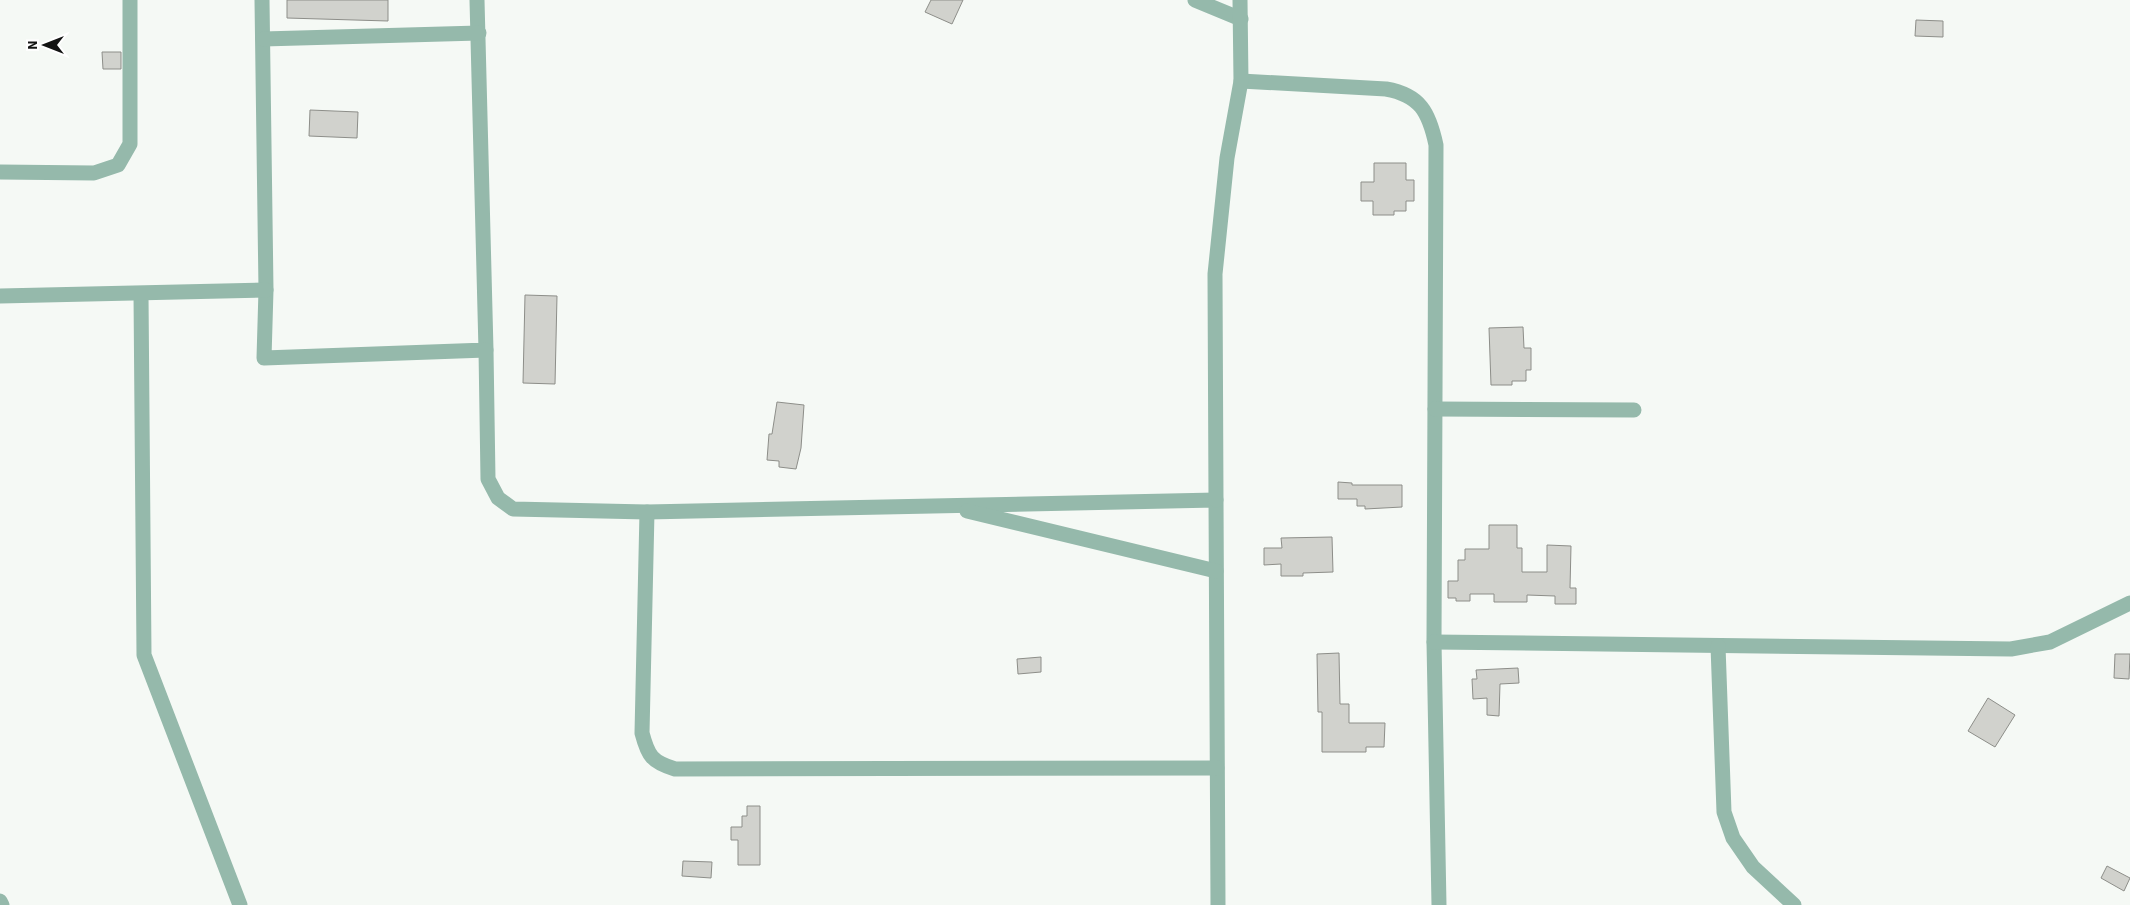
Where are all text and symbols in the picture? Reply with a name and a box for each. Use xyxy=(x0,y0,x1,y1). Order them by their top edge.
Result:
north arrow xyxy=(20,20,70,70)
text: N xyxy=(23,40,43,50)

